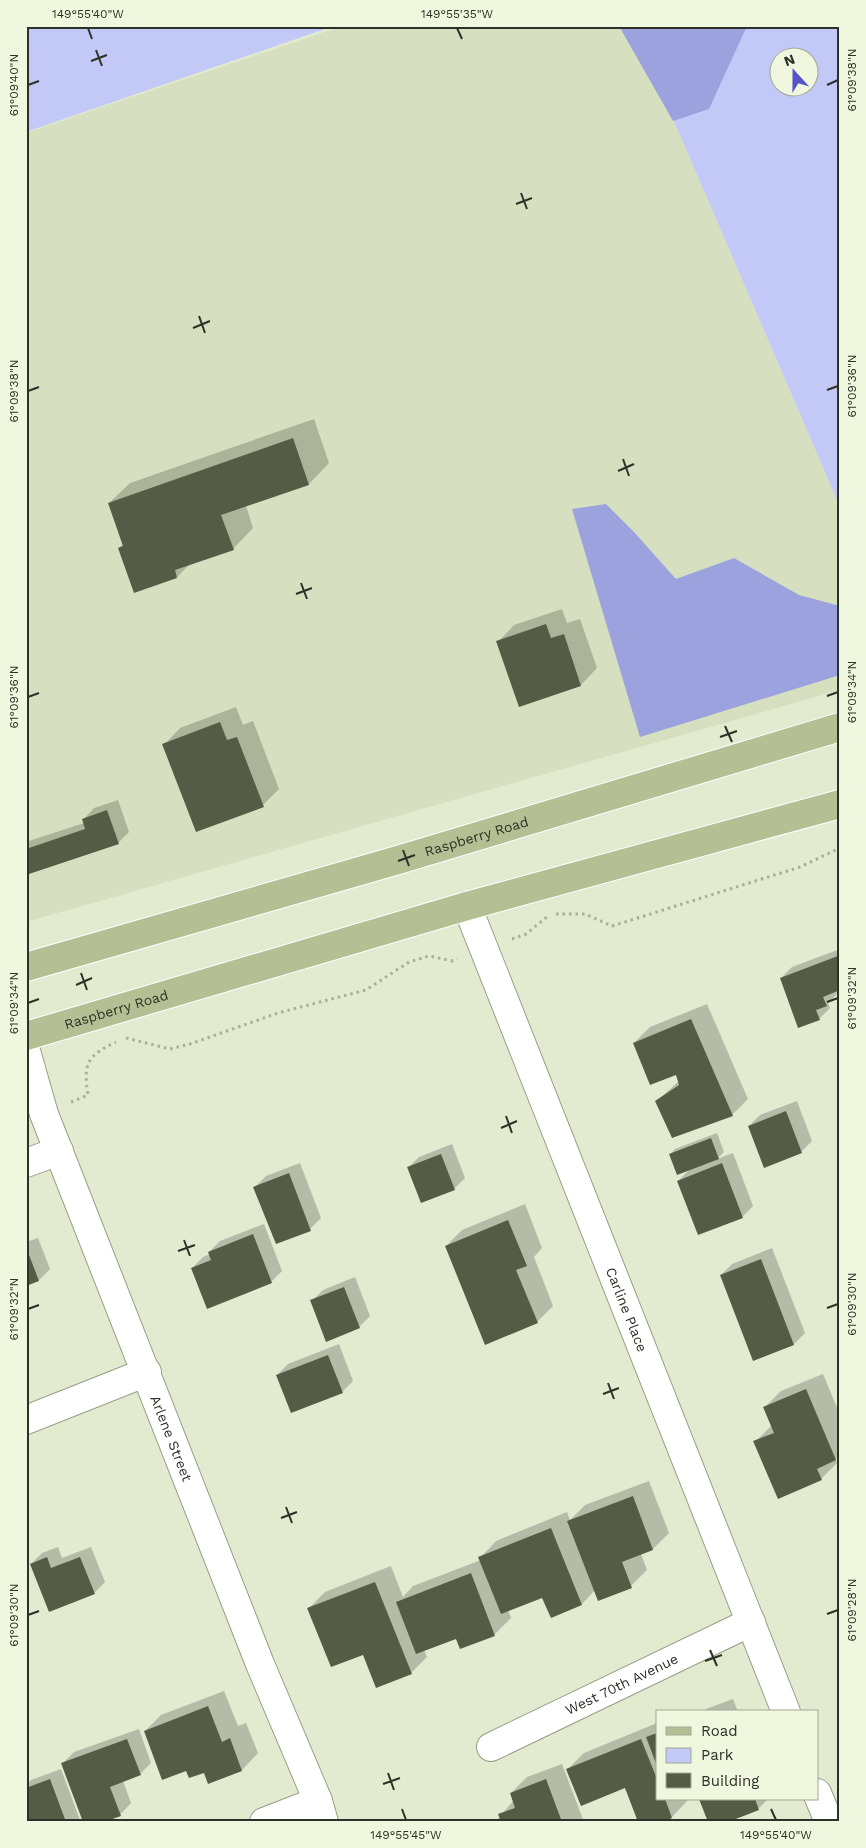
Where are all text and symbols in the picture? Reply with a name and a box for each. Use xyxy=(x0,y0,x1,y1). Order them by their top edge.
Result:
text: 149°55'40"W xyxy=(52,7,124,21)
text: 149°55'35"W xyxy=(421,7,493,21)
north arrow xyxy=(768,48,818,98)
text: 61°09'38"N xyxy=(845,48,859,112)
text: N xyxy=(782,51,797,69)
text: 61°09'40"N xyxy=(7,54,21,116)
text: 61°09'36"N xyxy=(845,354,859,418)
text: 61°09'38"N xyxy=(7,359,21,423)
text: 61°09'34"N xyxy=(845,661,859,723)
text: 61°09'36"N xyxy=(7,665,21,729)
street label: Raspberry Road xyxy=(423,813,530,860)
text: 61°09'32"N xyxy=(845,967,859,1029)
text: 61°09'34"N xyxy=(7,972,21,1034)
street label: Raspberry Road xyxy=(62,987,170,1032)
street label: Carline Place xyxy=(603,1265,651,1354)
text: 61°09'30"N xyxy=(845,1272,859,1336)
text: 61°09'32"N xyxy=(7,1278,21,1340)
street label: Arlene Street xyxy=(147,1393,196,1484)
text: 61°09'28"N xyxy=(845,1578,859,1642)
text: 61°09'30"N xyxy=(7,1583,21,1647)
street label: West 70th Avenue xyxy=(563,1650,681,1718)
legend xyxy=(656,1710,818,1800)
text: Road xyxy=(701,1722,738,1740)
text: Park xyxy=(701,1746,734,1764)
text: Building xyxy=(701,1772,759,1790)
text: 149°55'45"W xyxy=(370,1828,442,1842)
text: 149°55'40"W xyxy=(740,1828,812,1842)

